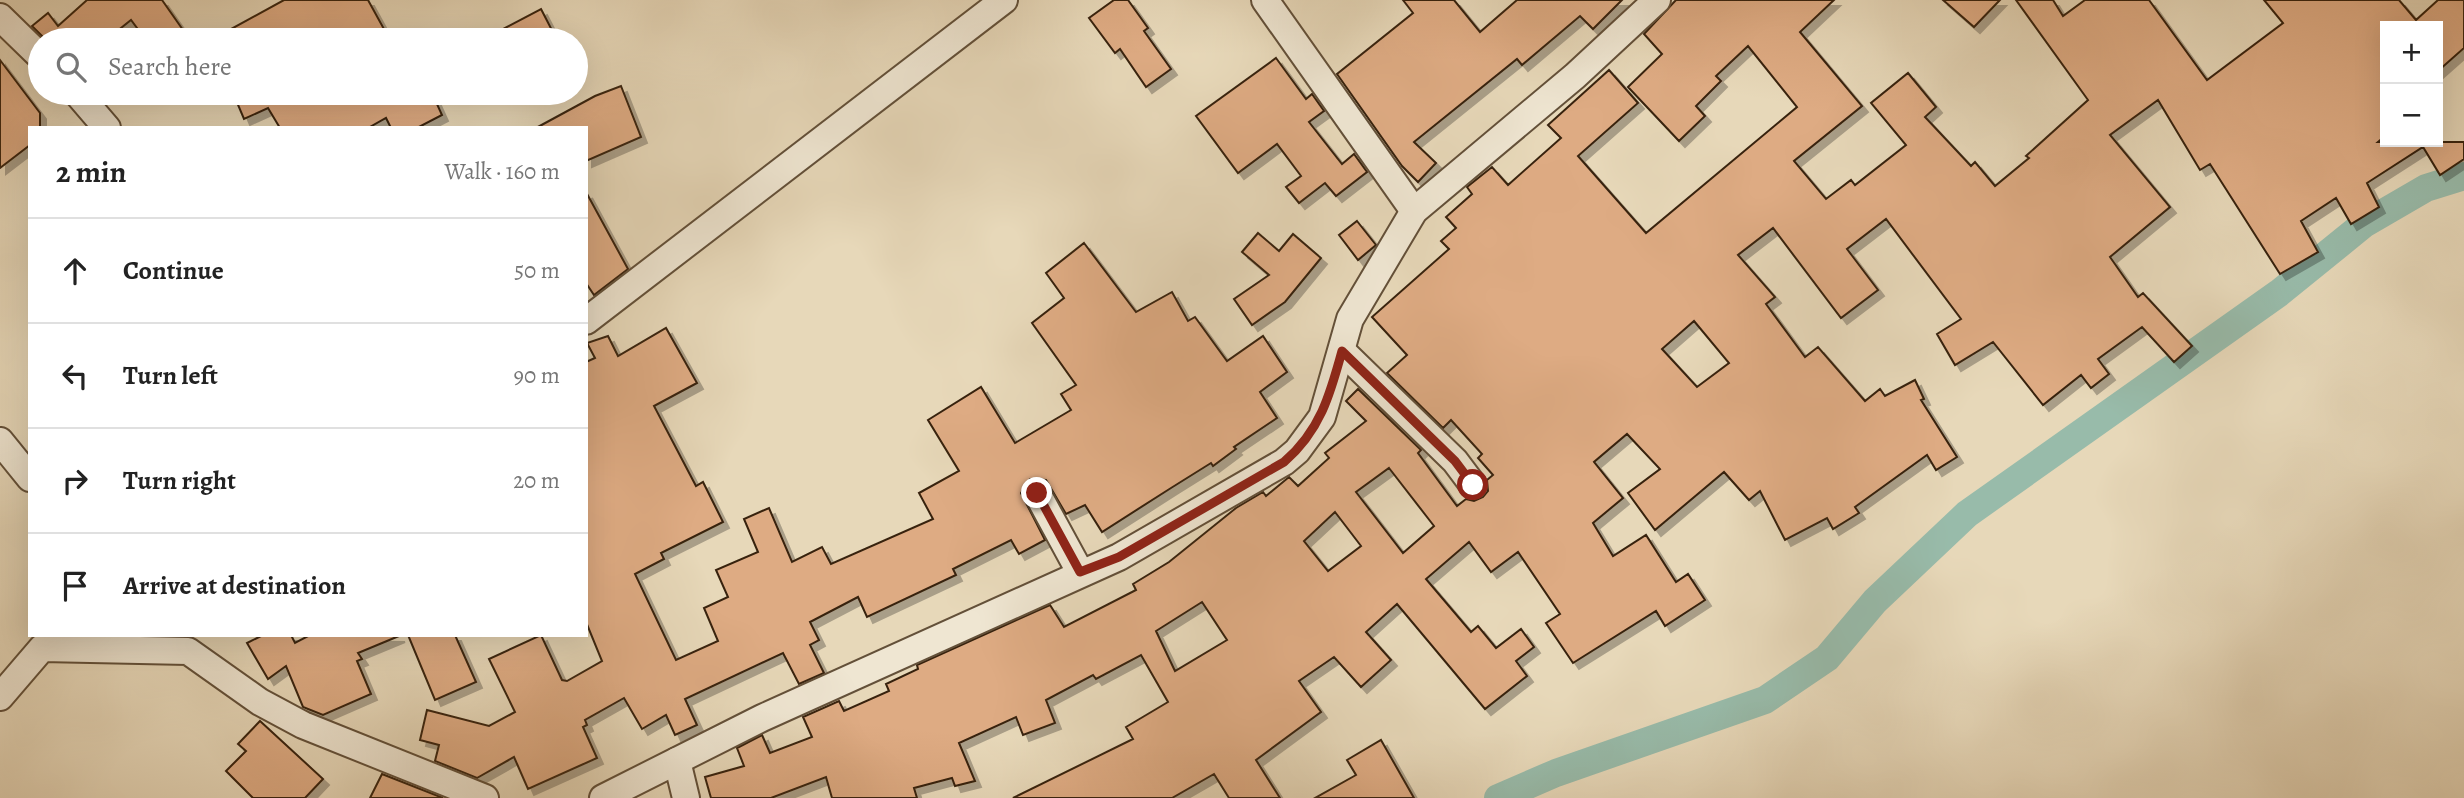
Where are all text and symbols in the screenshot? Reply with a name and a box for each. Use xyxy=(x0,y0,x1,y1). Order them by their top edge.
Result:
map controls xyxy=(2380,21,2443,147)
button: + xyxy=(2380,21,2443,84)
search box xyxy=(28,28,588,105)
icon: search xyxy=(52,48,90,86)
text: Search here xyxy=(108,49,232,84)
button: − xyxy=(2380,84,2443,147)
text: 2 min xyxy=(56,152,126,192)
text: Walk · 160 m xyxy=(445,156,560,187)
icon: ahead xyxy=(56,252,94,290)
text: Continue xyxy=(123,253,224,288)
text: 50 m xyxy=(514,255,560,286)
icon: left xyxy=(56,357,94,395)
text: Turn left xyxy=(123,358,218,393)
text: 90 m xyxy=(514,360,560,391)
icon: right xyxy=(56,462,94,500)
text: Turn right xyxy=(123,463,236,498)
text: 20 m xyxy=(513,465,560,496)
route start xyxy=(1457,469,1488,500)
route end xyxy=(1021,477,1052,508)
icon: arrive xyxy=(56,567,94,605)
text: Arrive at destination xyxy=(123,568,346,603)

